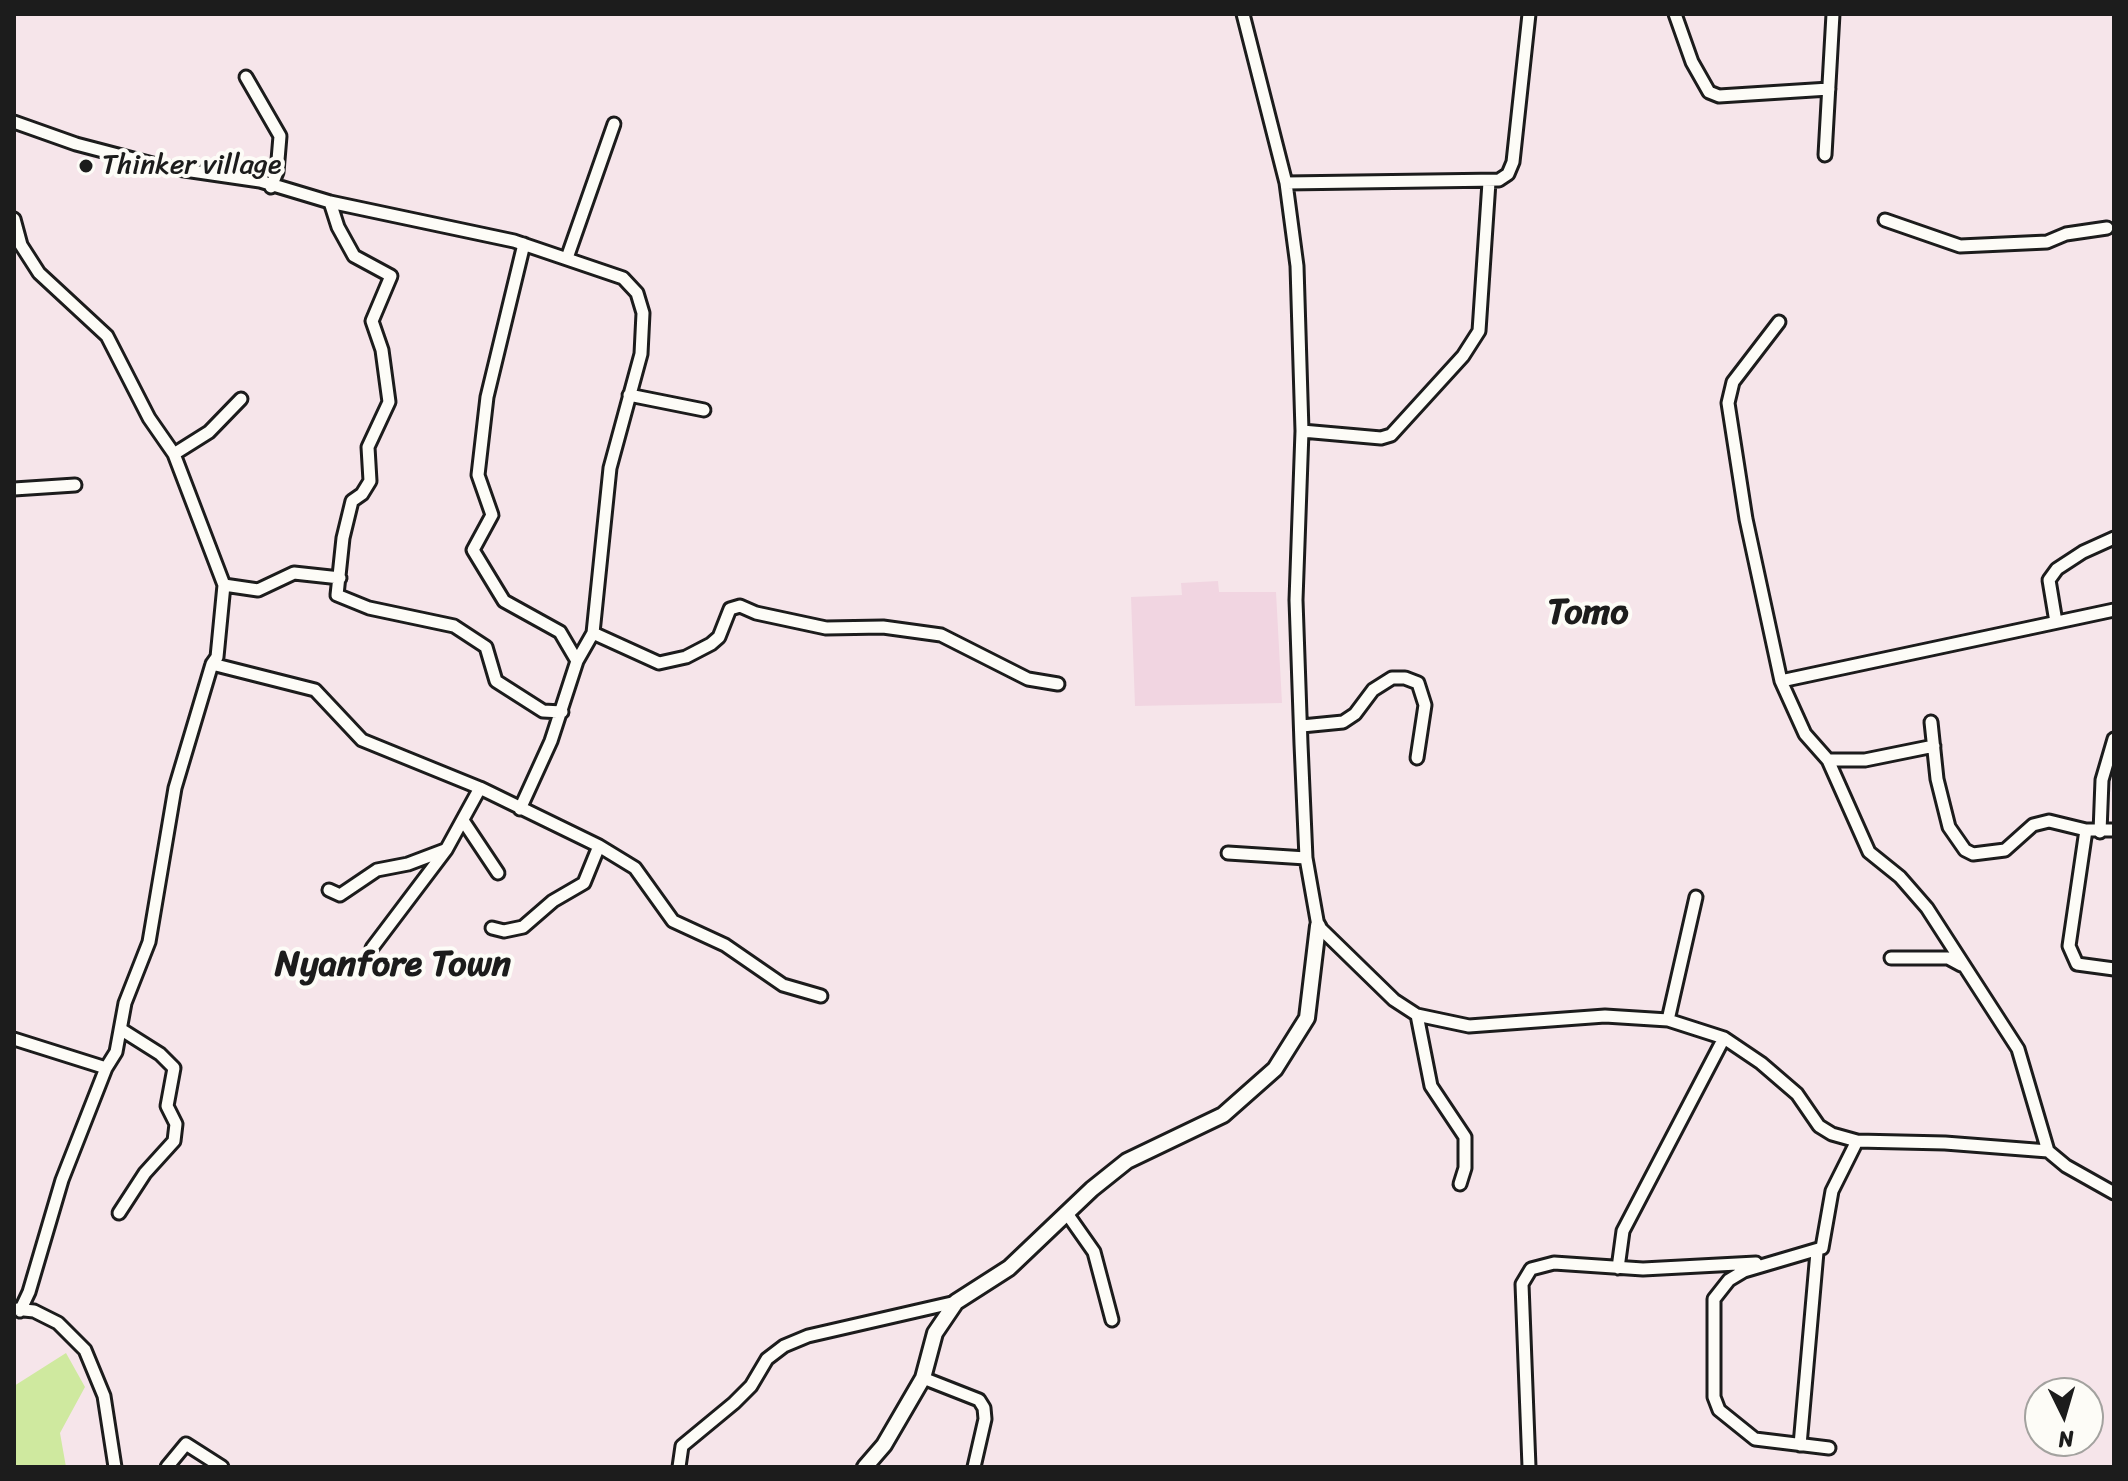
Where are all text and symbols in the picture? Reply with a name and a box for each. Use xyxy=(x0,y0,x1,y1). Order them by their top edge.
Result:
place label: Thinker village xyxy=(102,149,281,183)
marker: Thinker village xyxy=(77,157,95,175)
district label: Tomo xyxy=(1548,592,1628,636)
district label: Nyanfore Town xyxy=(275,944,511,988)
north arrow xyxy=(2024,1377,2104,1457)
text: N xyxy=(2057,1419,2075,1460)

